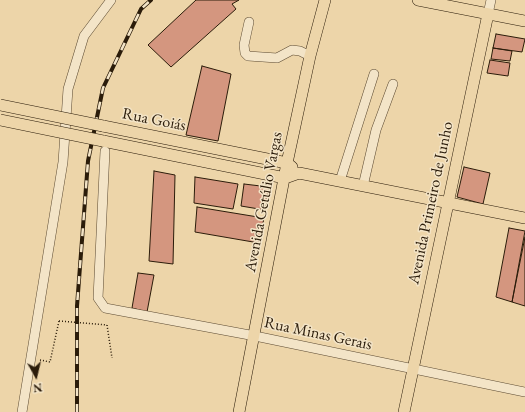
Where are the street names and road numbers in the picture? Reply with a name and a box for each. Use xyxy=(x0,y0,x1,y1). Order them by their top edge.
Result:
street label: Rua Goiás xyxy=(121,104,187,136)
street label: Avenida Primeiro de Junho xyxy=(404,120,458,286)
street label: Avenida Getúlio Vargas xyxy=(241,130,287,274)
street label: Rua Minas Gerais xyxy=(262,313,374,355)

